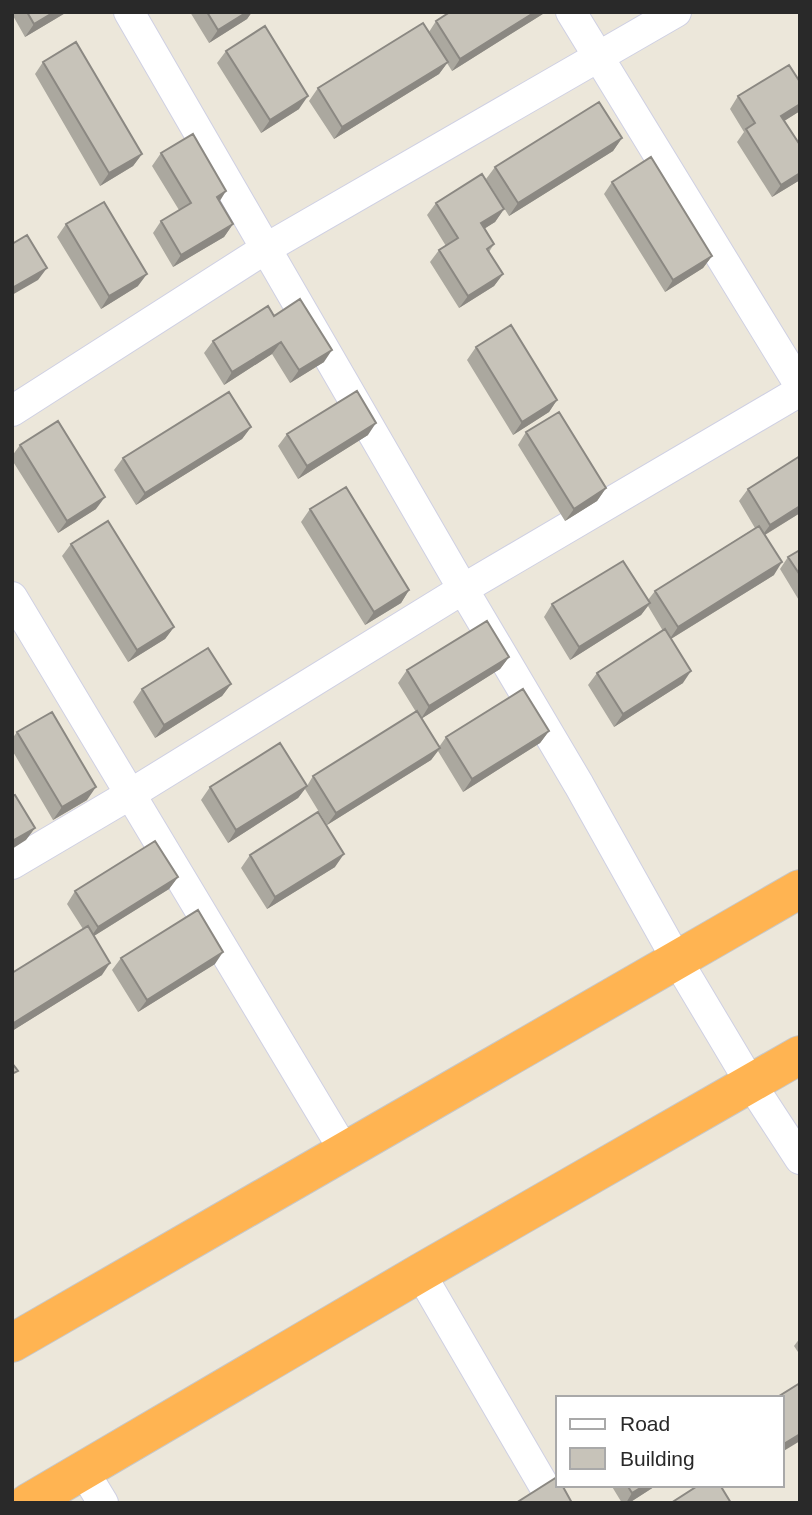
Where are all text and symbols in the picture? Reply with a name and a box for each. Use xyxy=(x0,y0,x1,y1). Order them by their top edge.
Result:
legend xyxy=(556,1396,784,1487)
text: Road xyxy=(620,1412,670,1435)
text: Building xyxy=(620,1447,695,1470)

